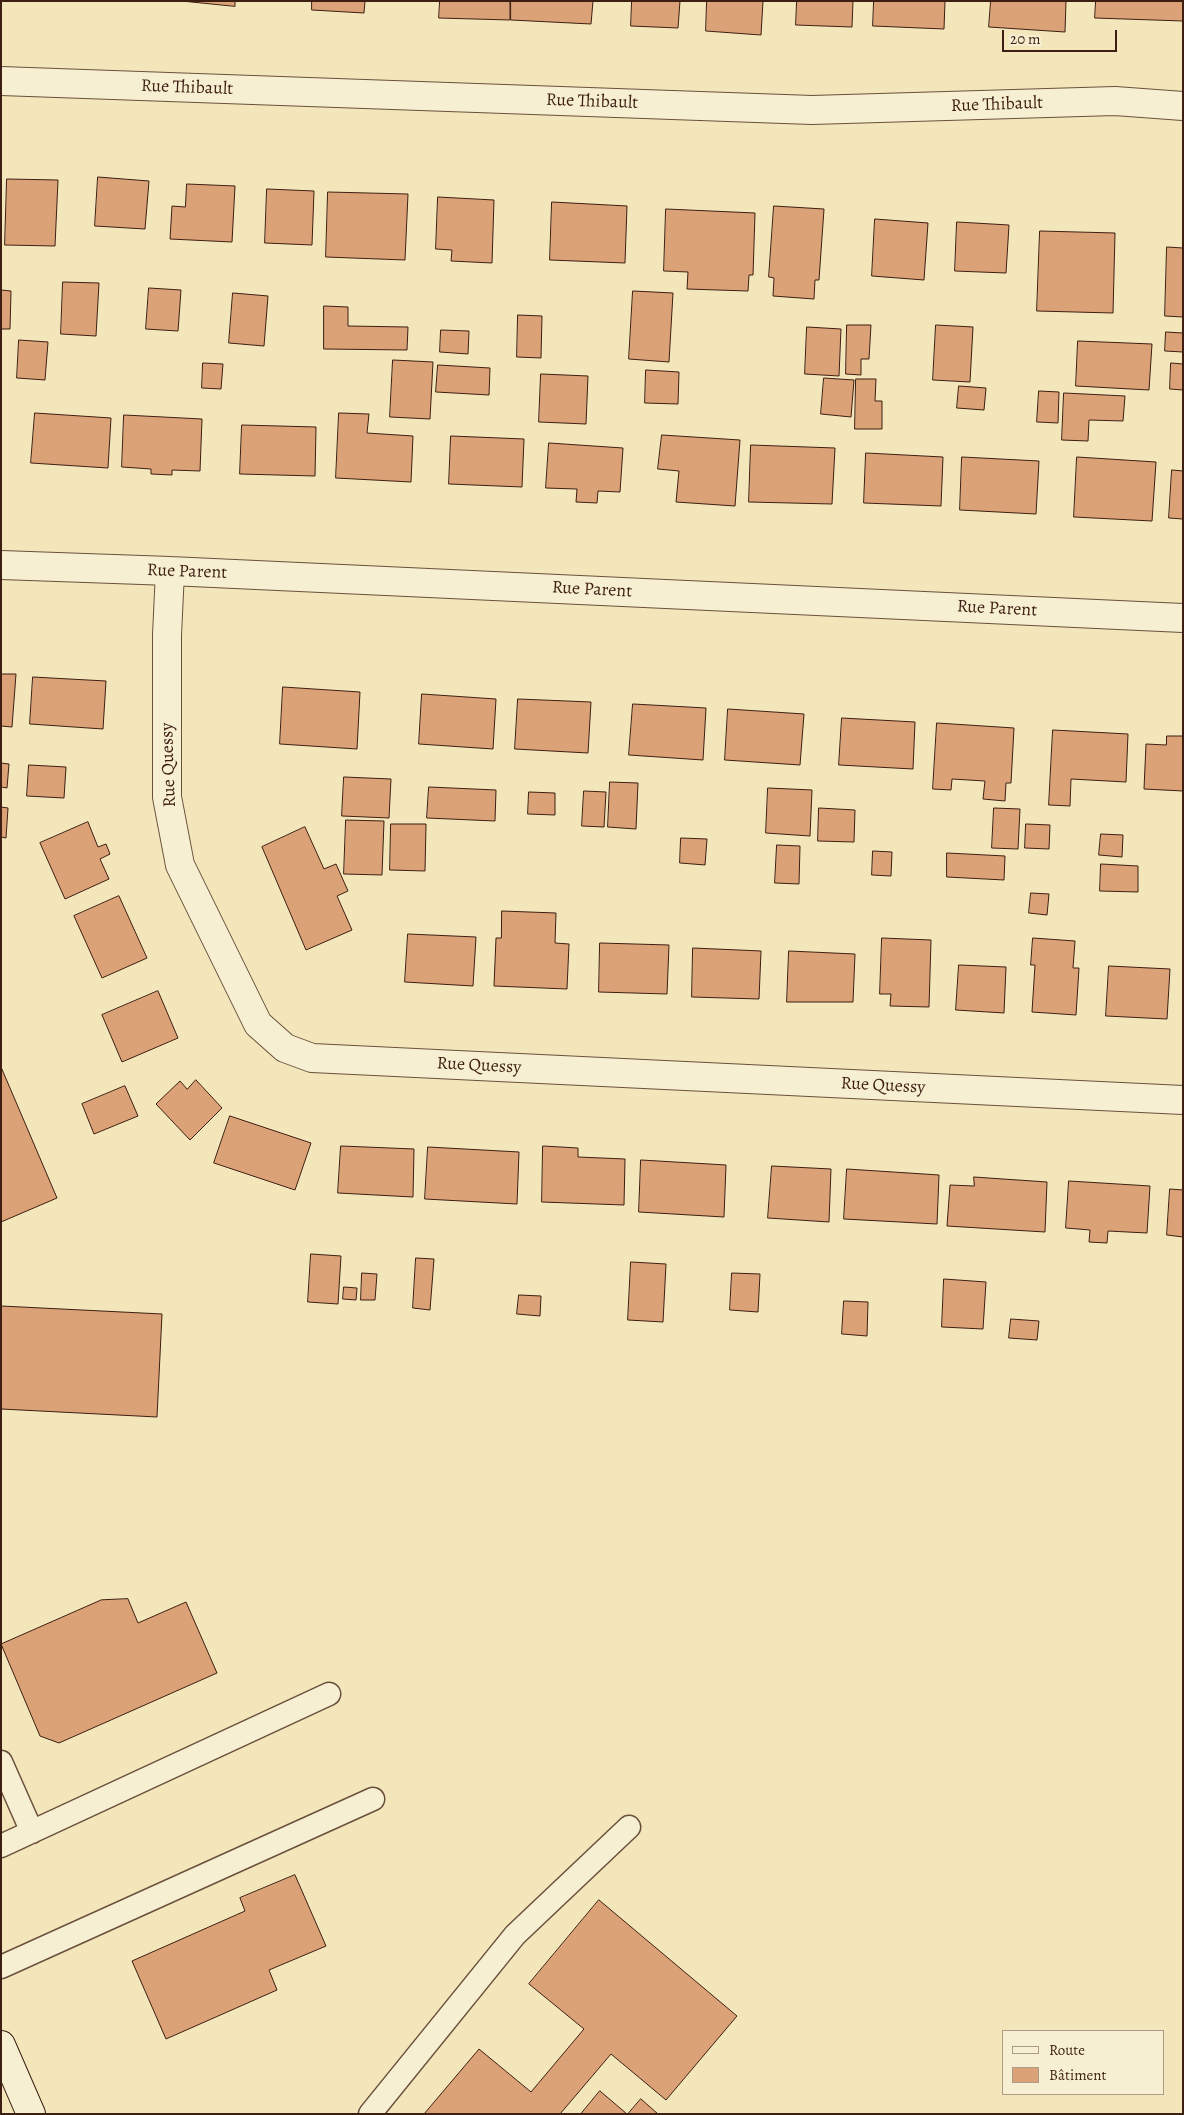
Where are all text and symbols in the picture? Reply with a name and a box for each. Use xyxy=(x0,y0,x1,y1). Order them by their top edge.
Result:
scale bar xyxy=(1004,20,1119,52)
text: 20 m xyxy=(1010,29,1041,49)
street label: Rue Thibault xyxy=(140,76,234,100)
street label: Rue Thibault xyxy=(545,90,639,114)
street label: Rue Thibault xyxy=(950,93,1044,117)
street label: Rue Parent xyxy=(146,560,228,584)
street label: Rue Parent xyxy=(551,577,633,603)
street label: Rue Parent xyxy=(956,596,1038,622)
street label: Rue Quessy xyxy=(157,722,181,808)
street label: Rue Quessy xyxy=(436,1053,522,1079)
street label: Rue Quessy xyxy=(840,1073,926,1099)
legend xyxy=(1002,2030,1164,2095)
text: Route xyxy=(1049,2040,1085,2060)
text: Bâtiment xyxy=(1049,2065,1107,2085)

